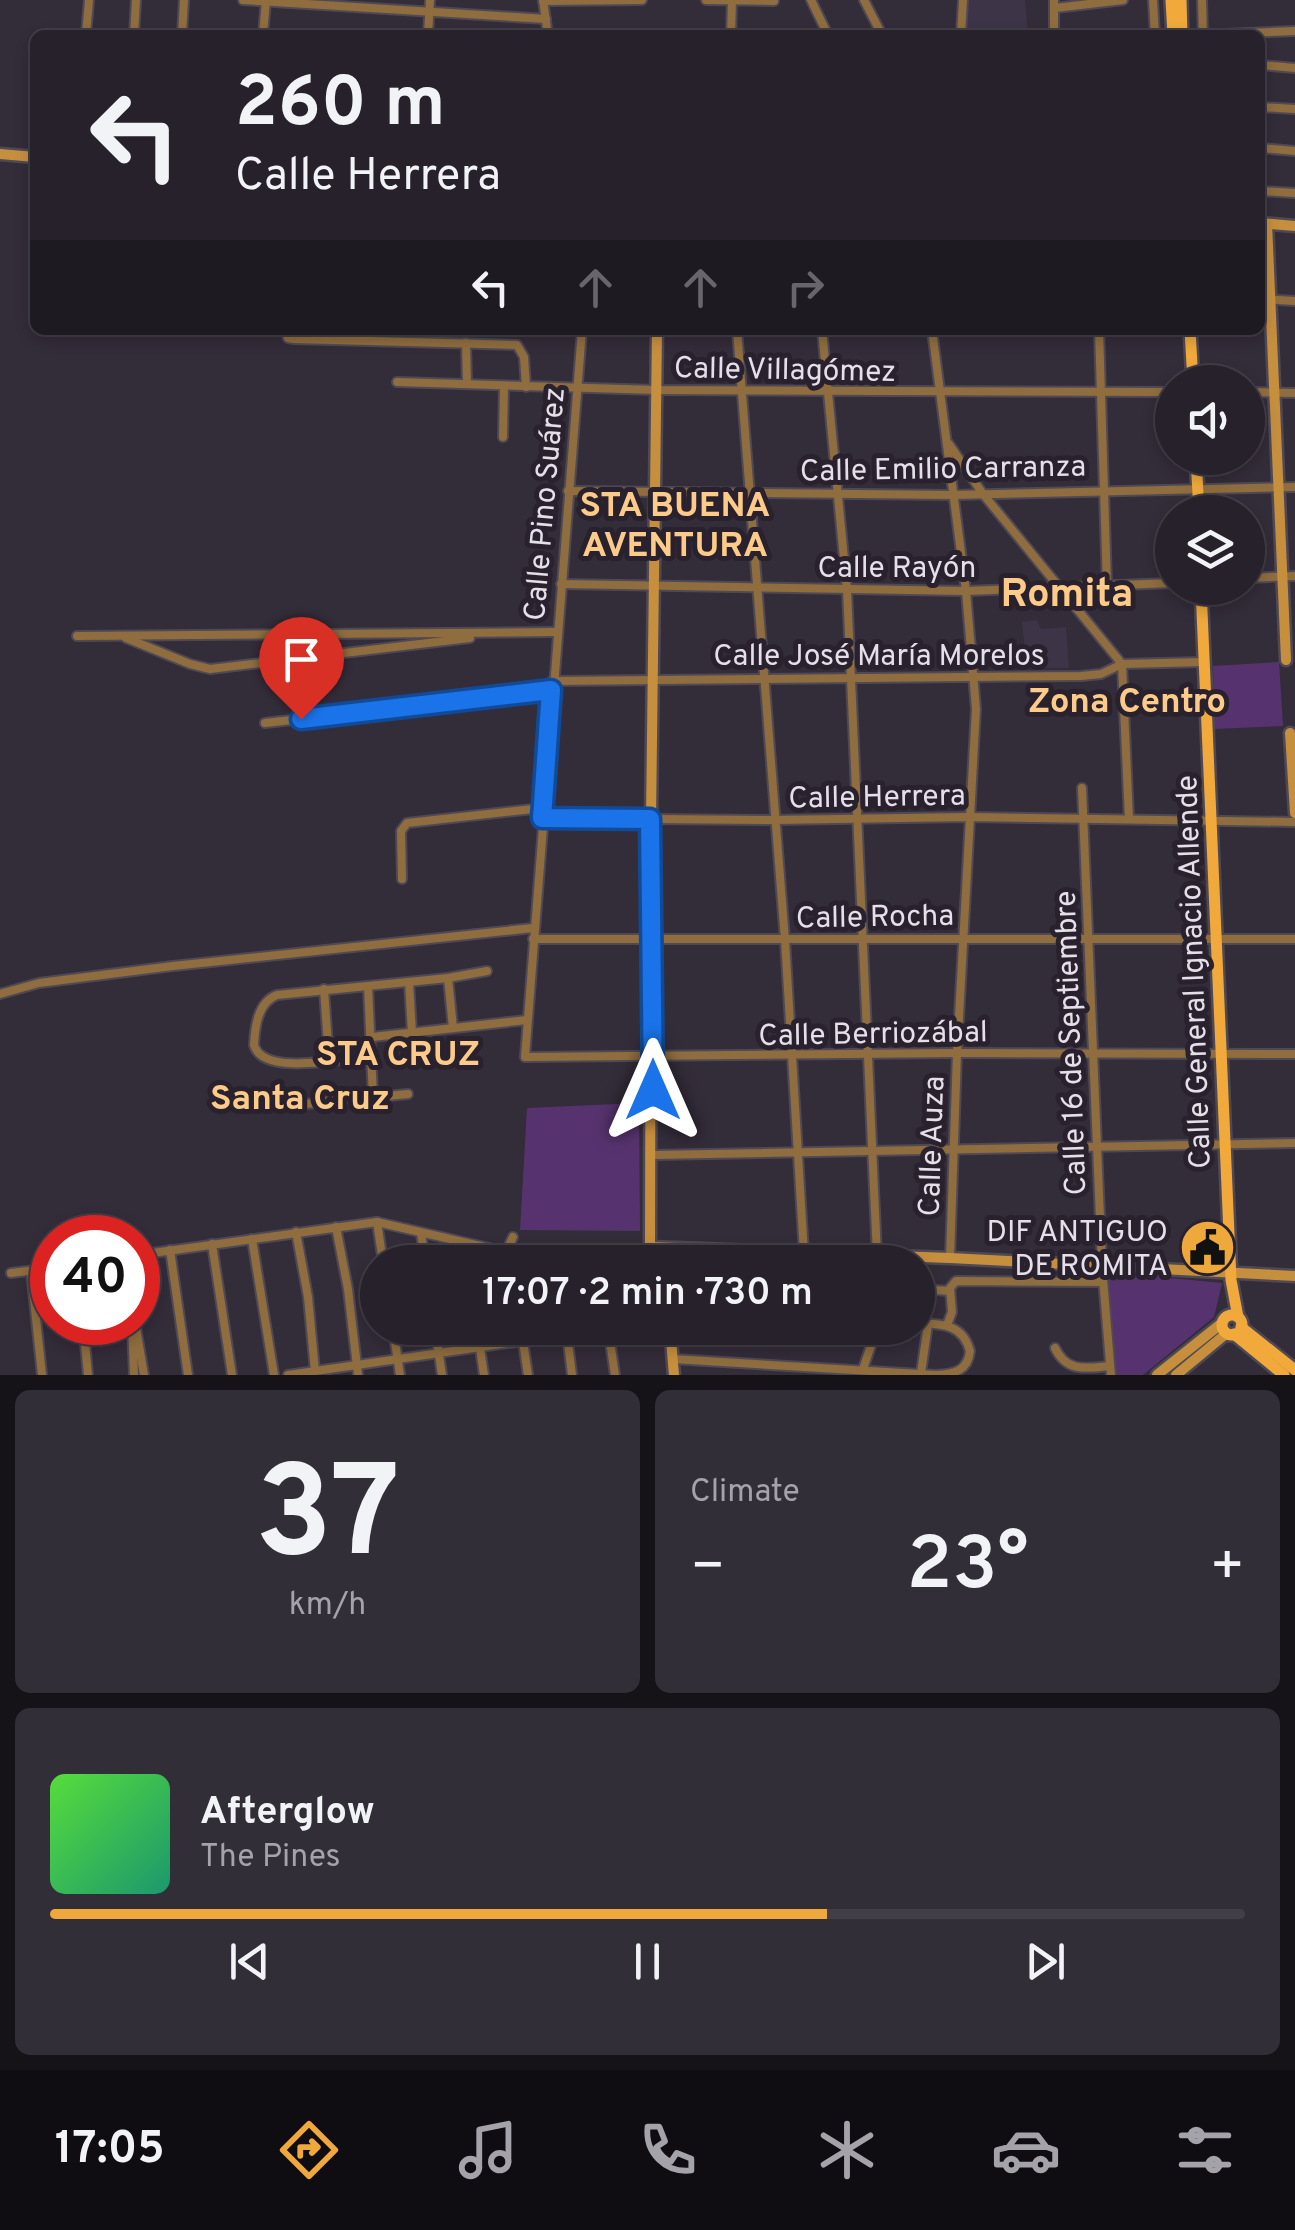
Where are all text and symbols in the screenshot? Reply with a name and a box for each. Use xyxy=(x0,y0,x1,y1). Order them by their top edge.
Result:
text: 260 m xyxy=(235,62,446,151)
icon: left xyxy=(70,70,200,200)
text: Calle Herrera xyxy=(235,149,501,206)
icon: left xyxy=(463,260,518,315)
icon: ahead xyxy=(568,260,623,315)
icon: ahead xyxy=(673,260,728,315)
icon: right xyxy=(778,260,833,315)
street label: Calle Villagómez xyxy=(673,351,896,392)
map controls xyxy=(1155,365,1265,605)
button: sound xyxy=(1155,365,1265,475)
street label: Calle Pino Suárez xyxy=(518,386,575,623)
street label: Calle Emilio Carranza xyxy=(800,450,1087,491)
district label: STA BUENA AVENTURA xyxy=(580,485,770,569)
button: layers xyxy=(1155,495,1265,605)
street label: Calle Rayón xyxy=(818,551,976,588)
district label: Romita xyxy=(1001,571,1133,621)
pin xyxy=(259,617,344,720)
icon: arrive xyxy=(274,632,329,687)
street label: Calle José María Morelos xyxy=(713,639,1045,676)
district label: Zona Centro xyxy=(1028,681,1226,725)
street label: Calle General Ignacio Allende xyxy=(1170,775,1221,1169)
street label: Calle Herrera xyxy=(788,778,966,819)
street label: Calle 16 de Septiembre xyxy=(1049,890,1096,1196)
street label: Calle Rocha xyxy=(796,899,955,938)
street label: Calle Berriozábal xyxy=(758,1015,988,1056)
district label: STA CRUZ xyxy=(316,1034,480,1078)
position arrow xyxy=(601,1038,705,1142)
street label: Calle Auza xyxy=(913,1075,954,1217)
district label: Santa Cruz xyxy=(210,1078,390,1122)
speed limit sign: 40 xyxy=(30,1215,160,1345)
place label: DIF ANTIGUO DE ROMITA xyxy=(987,1215,1168,1286)
public building icon: DIF ANTIGUO DE ROMITA xyxy=(1177,1218,1237,1278)
text: 17:07 · 2 min · 730 m xyxy=(482,1270,813,1319)
text: 37 xyxy=(255,1438,400,1603)
text: Climate xyxy=(690,1473,800,1513)
text: 23° xyxy=(907,1521,1028,1616)
text: − xyxy=(690,1534,725,1604)
text: + xyxy=(1210,1534,1245,1604)
text: km/h xyxy=(289,1586,366,1626)
text: Afterglow xyxy=(200,1789,375,1838)
text: The Pines xyxy=(200,1838,341,1878)
icon: previous xyxy=(222,1934,277,1989)
icon: pause xyxy=(620,1934,675,1989)
icon: next xyxy=(1018,1934,1073,1989)
icon: directions xyxy=(274,2115,344,2185)
icon: music xyxy=(453,2115,523,2185)
icon: phone xyxy=(633,2115,703,2185)
icon: climate xyxy=(812,2115,882,2185)
icon: car xyxy=(991,2115,1061,2185)
icon: filters xyxy=(1170,2115,1240,2185)
text: 17:05 xyxy=(55,2122,165,2179)

